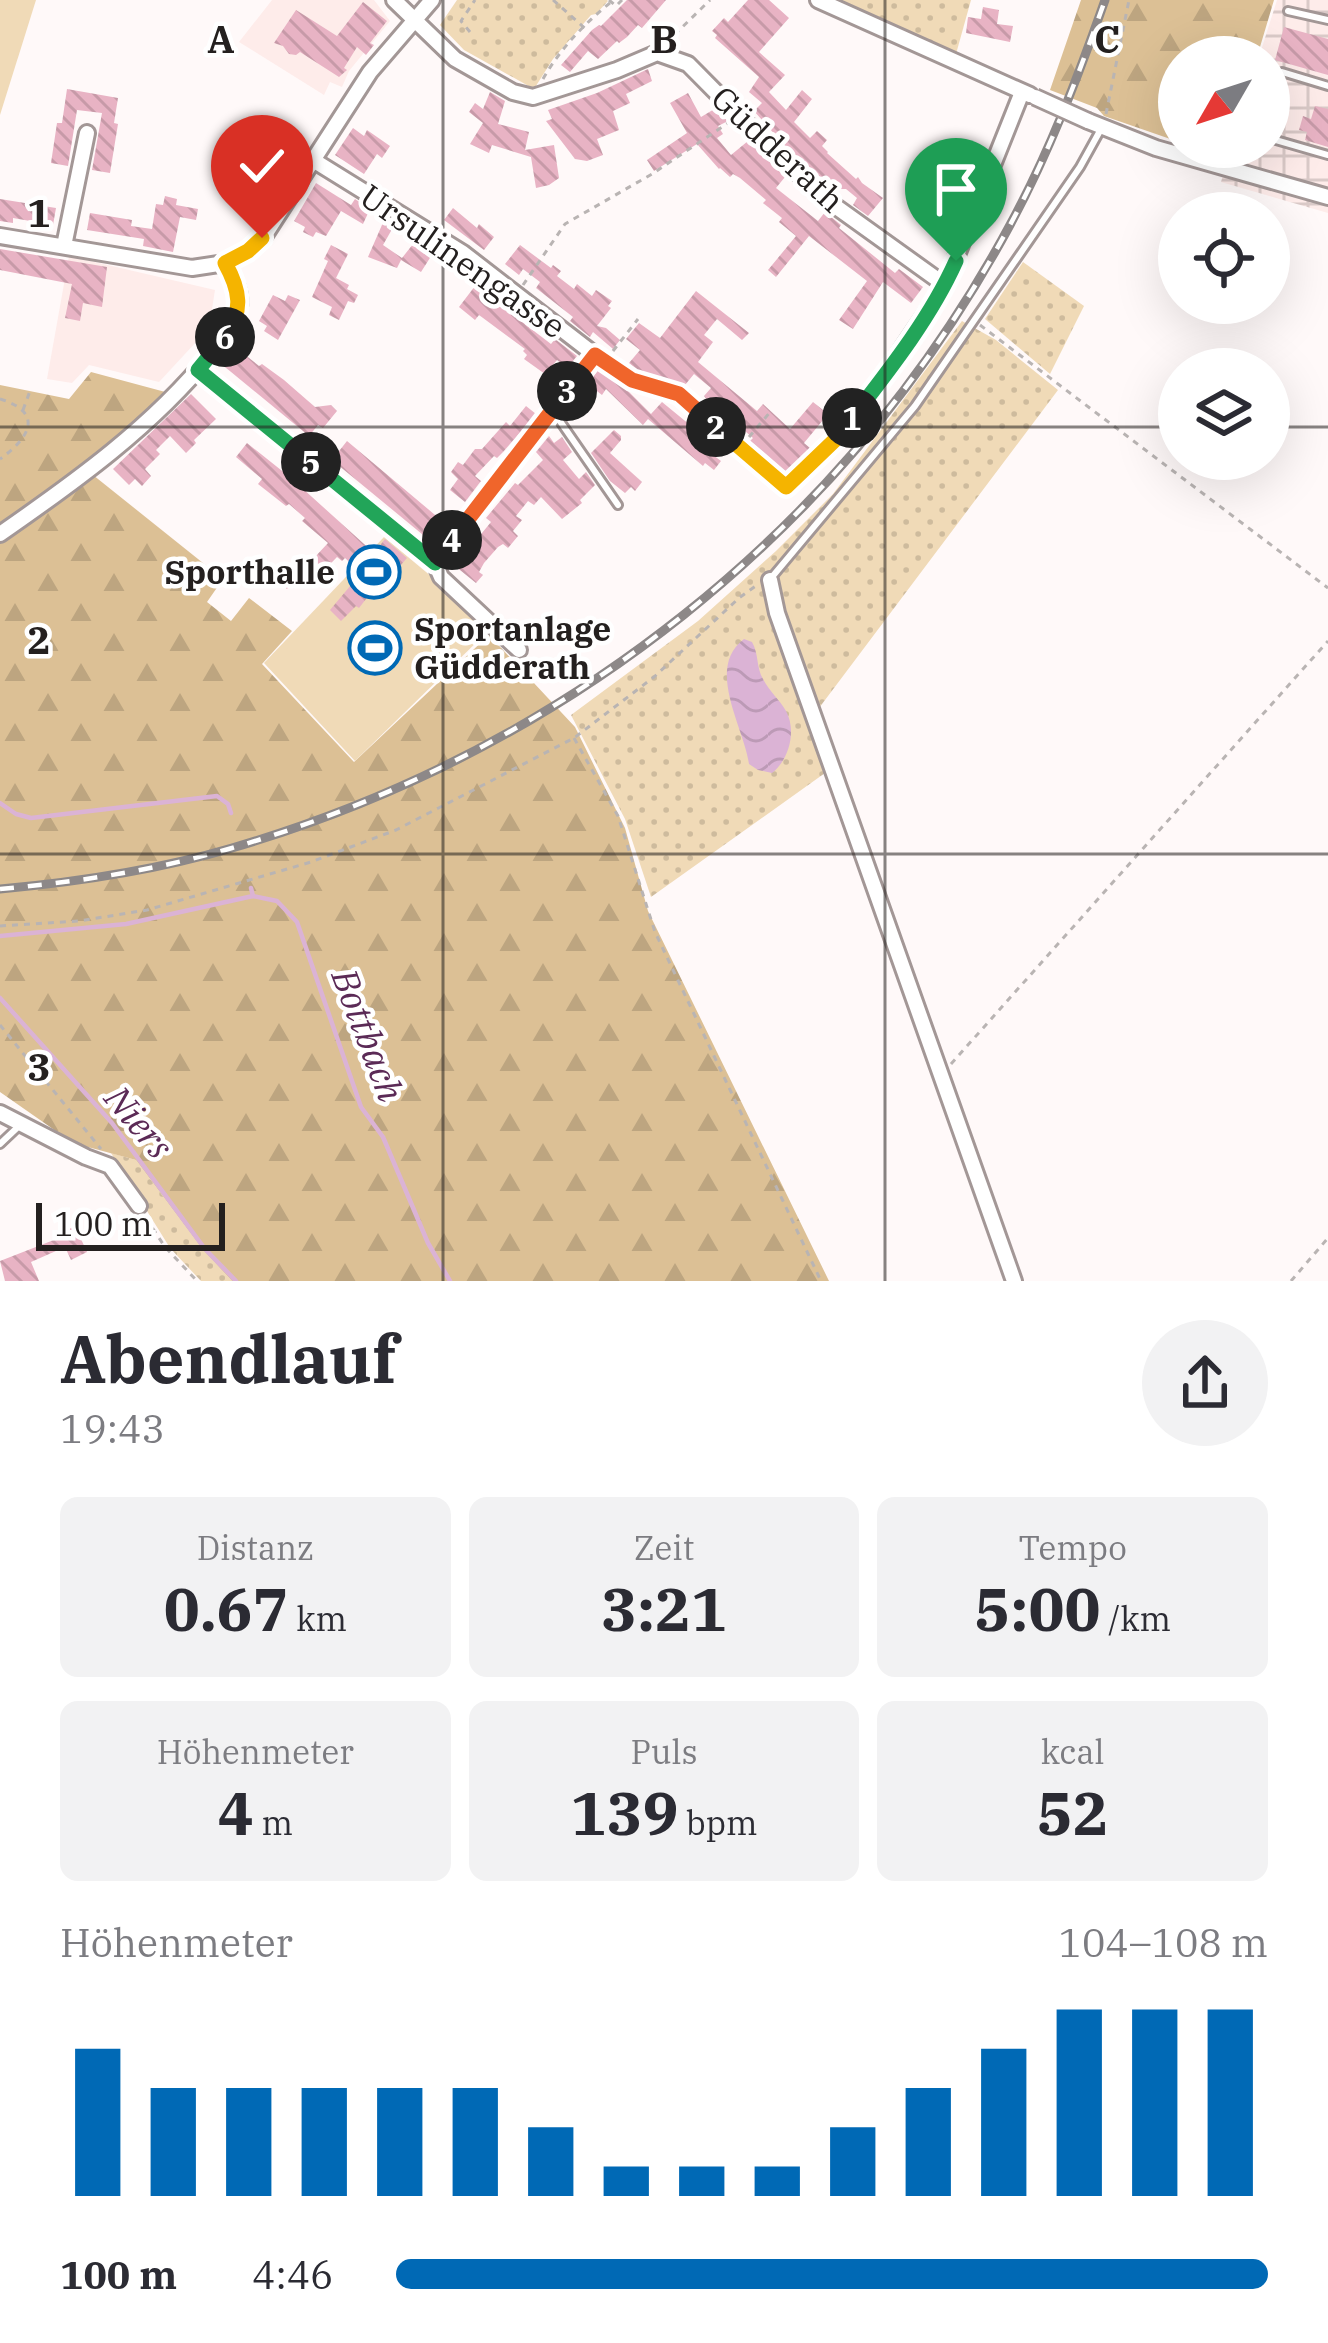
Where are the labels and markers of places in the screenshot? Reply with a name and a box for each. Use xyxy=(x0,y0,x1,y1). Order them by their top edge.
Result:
pin xyxy=(211,115,313,238)
pin xyxy=(905,138,1007,261)
pin: 6 xyxy=(195,307,255,367)
pin: 3 xyxy=(537,361,597,421)
pin: 1 xyxy=(822,388,882,448)
pin: 2 xyxy=(686,397,746,457)
pin: 5 xyxy=(281,432,341,492)
pin: 4 xyxy=(422,510,482,570)
sports icon: Sporthalle xyxy=(346,544,402,600)
place label: Sporthalle xyxy=(165,550,335,593)
place label: Sportanlage Güdderath xyxy=(414,607,611,688)
sports icon: Sportanlage Güdderath xyxy=(347,620,403,676)

